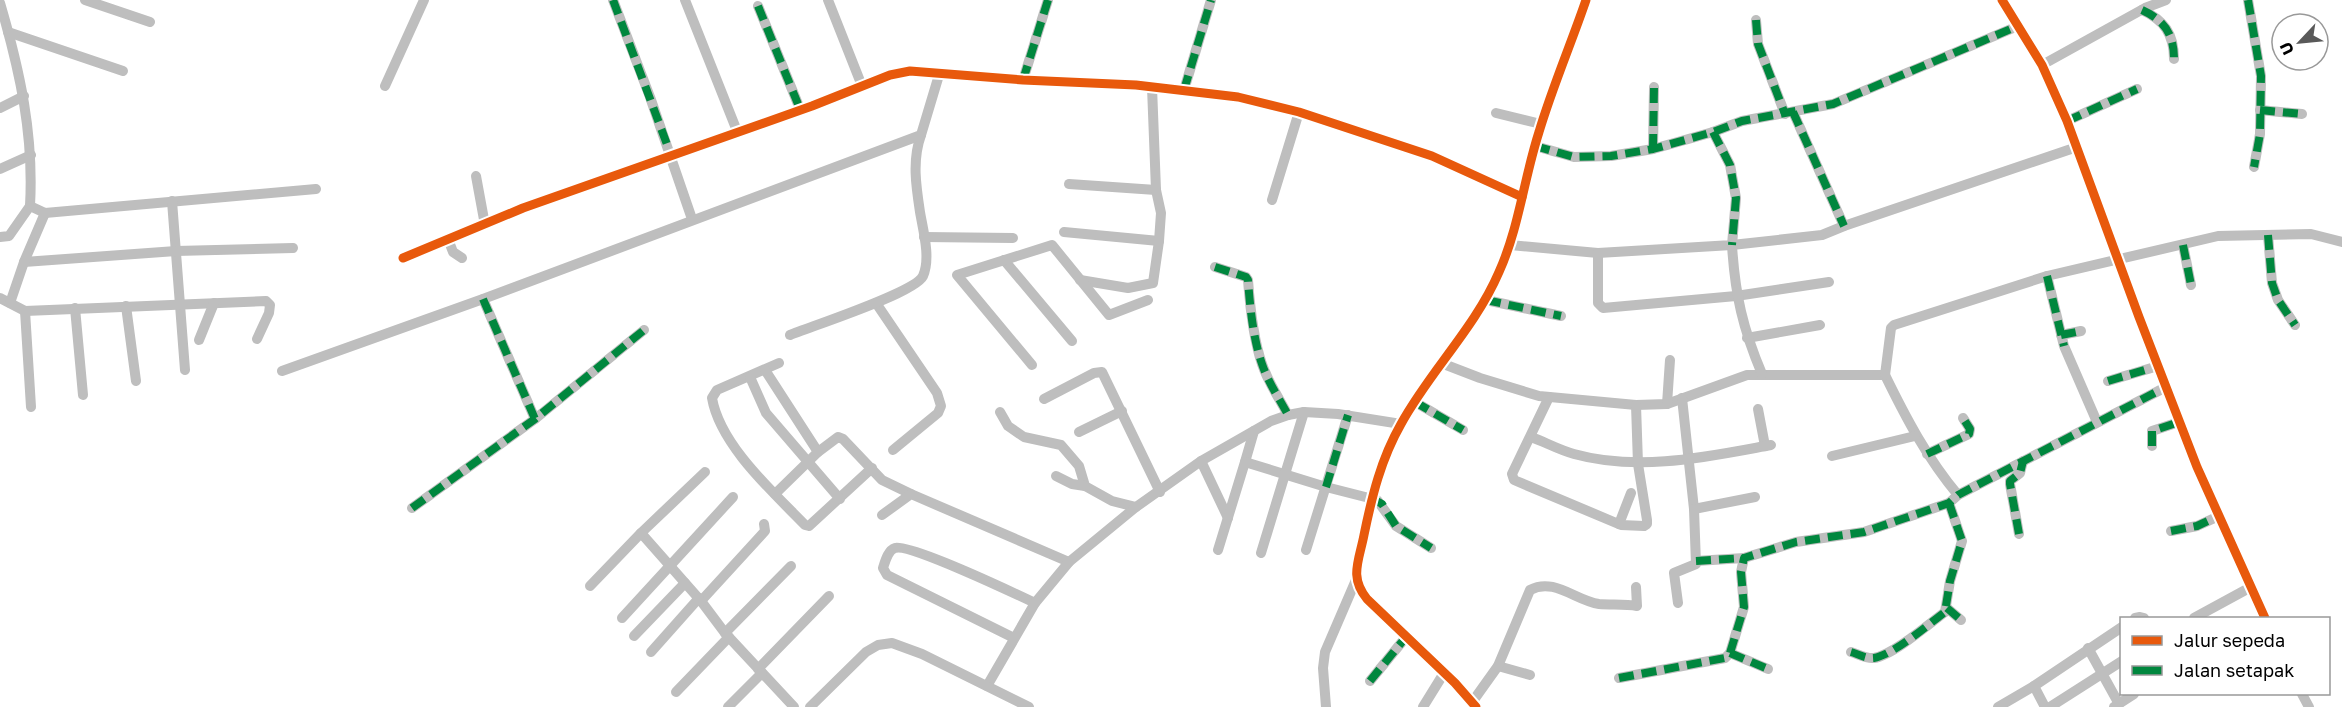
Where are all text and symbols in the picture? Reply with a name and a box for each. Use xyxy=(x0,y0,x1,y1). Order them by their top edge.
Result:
north arrow xyxy=(2270,12,2330,72)
text: U xyxy=(2275,39,2298,58)
legend xyxy=(2120,617,2330,695)
text: Jalur sepeda xyxy=(2174,629,2285,651)
text: Jalan setapak xyxy=(2174,659,2294,681)

